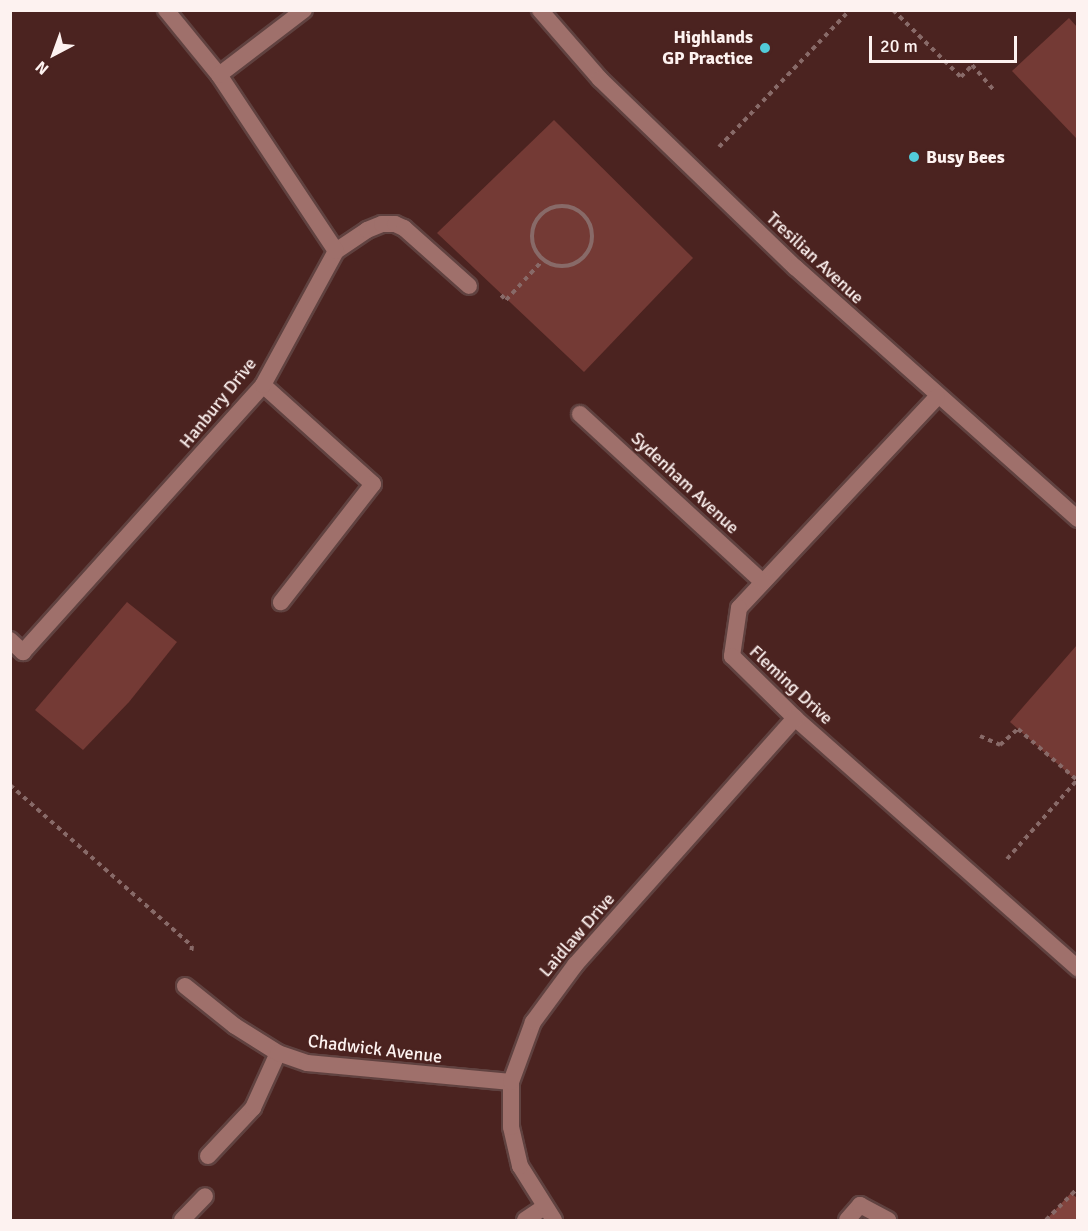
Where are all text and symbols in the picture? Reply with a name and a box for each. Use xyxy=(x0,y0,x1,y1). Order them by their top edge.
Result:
north arrow xyxy=(24,24,84,84)
scale bar xyxy=(872,24,1020,62)
place label: Highlands GP Practice xyxy=(662,27,753,70)
text: 20 m xyxy=(880,35,918,57)
marker: Highlands GP Practice xyxy=(758,41,772,55)
text: N xyxy=(31,56,53,79)
place label: Busy Bees xyxy=(926,146,1005,168)
marker: Busy Bees xyxy=(907,150,921,164)
street label: Tresilian Avenue xyxy=(762,207,868,309)
street label: Hanbury Drive xyxy=(175,353,261,453)
street label: Sydenham Avenue xyxy=(627,427,743,539)
street label: Fleming Drive xyxy=(745,641,837,729)
street label: Laidlaw Drive xyxy=(535,889,619,981)
street label: Chadwick Avenue xyxy=(307,1030,443,1068)

